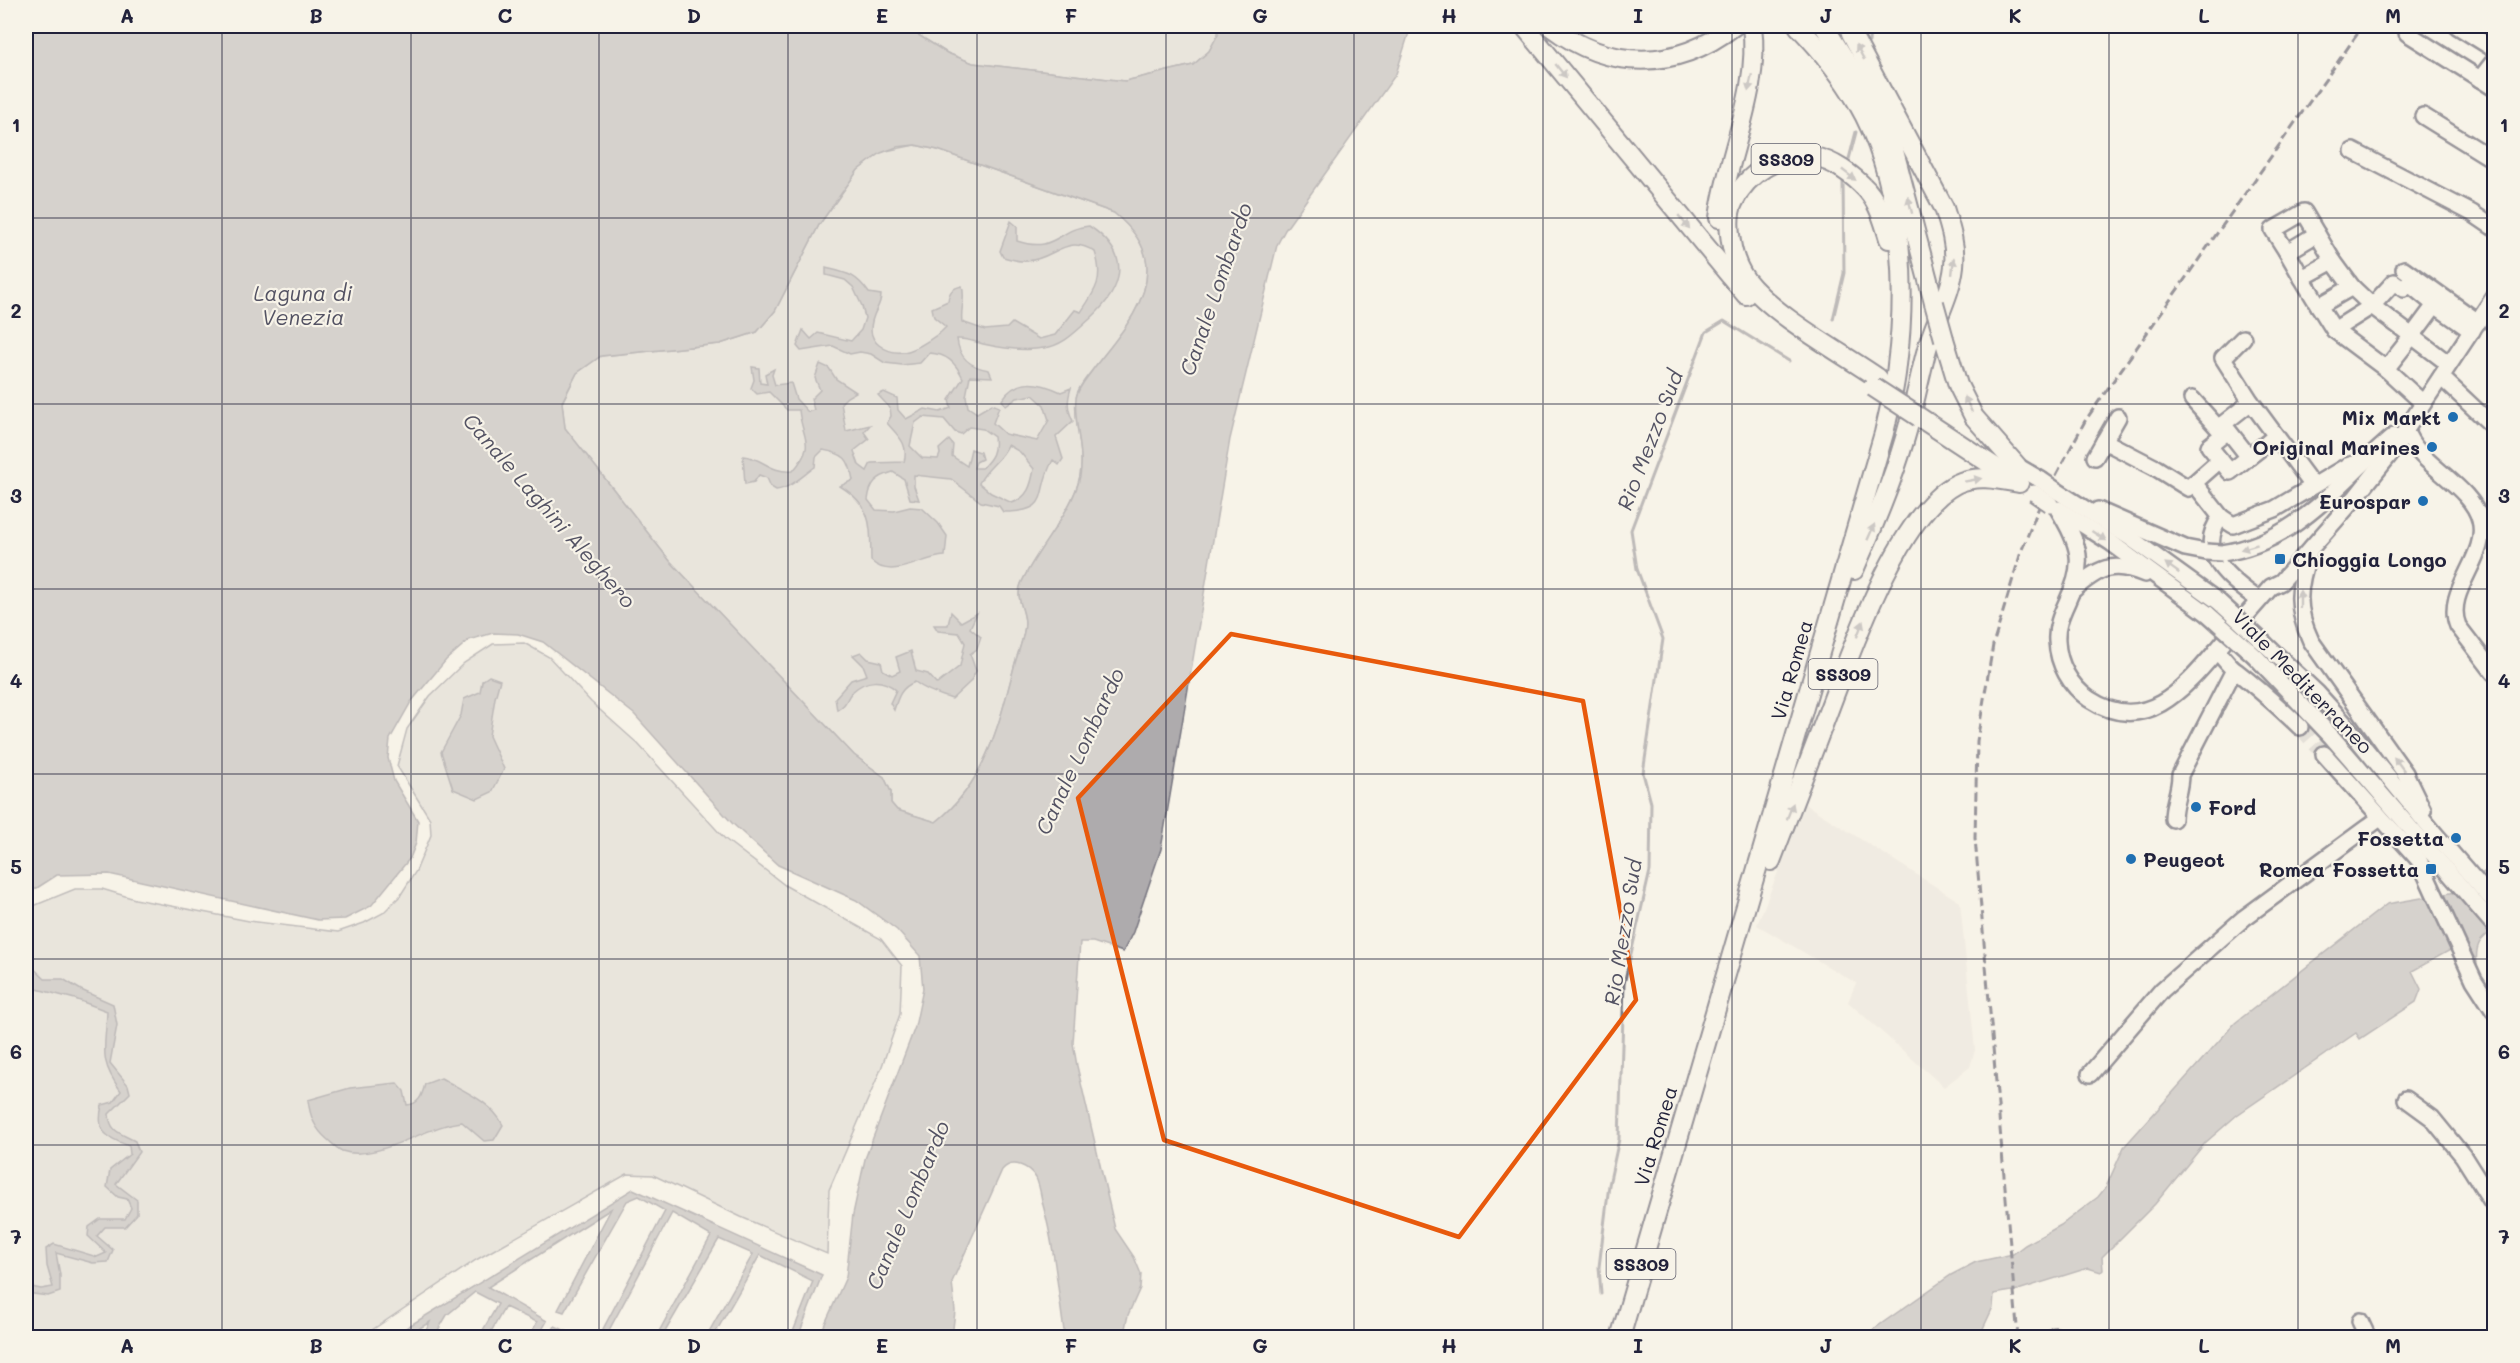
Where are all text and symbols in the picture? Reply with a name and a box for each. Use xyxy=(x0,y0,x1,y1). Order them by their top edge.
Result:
text: A xyxy=(120,2,134,28)
text: B xyxy=(309,2,323,28)
text: C xyxy=(498,2,513,28)
text: D xyxy=(687,2,701,28)
text: E xyxy=(876,2,888,28)
text: F xyxy=(1065,2,1078,28)
text: G xyxy=(1252,2,1268,28)
text: H xyxy=(1441,2,1457,28)
text: I xyxy=(1633,2,1643,28)
text: J xyxy=(1819,2,1833,28)
text: K xyxy=(2008,2,2022,28)
text: L xyxy=(2198,2,2210,28)
text: M xyxy=(2385,2,2401,28)
one-way arrow xyxy=(1856,43,1865,60)
one-way arrow xyxy=(1554,64,1566,79)
one-way arrow xyxy=(1745,74,1754,93)
text: 1 xyxy=(12,111,20,137)
text: 1 xyxy=(2500,111,2508,137)
road number: SS309 xyxy=(1752,144,1820,174)
one-way arrow xyxy=(1841,168,1856,180)
one-way arrow xyxy=(1904,196,1914,215)
water label: Canale Lombardo xyxy=(1173,199,1257,379)
one-way arrow xyxy=(1678,214,1691,230)
one-way arrow xyxy=(1948,256,1958,275)
water label: Laguna di Venezia xyxy=(254,279,353,330)
text: 2 xyxy=(10,297,22,323)
text: 2 xyxy=(2498,297,2510,323)
water label: Rio Mezzo Sud xyxy=(1610,365,1689,514)
one-way arrow xyxy=(1963,395,1972,412)
place label: Mix Markt xyxy=(2342,404,2441,430)
water label: Canale Laghini Aleghero xyxy=(458,407,642,613)
marker: Mix Markt xyxy=(2446,410,2460,424)
place label: Original Marines xyxy=(2252,434,2420,460)
marker: Original Marines xyxy=(2425,440,2439,454)
one-way arrow xyxy=(1964,475,1983,484)
text: 3 xyxy=(10,482,22,508)
text: 3 xyxy=(2498,482,2510,508)
place label: Eurospar xyxy=(2319,488,2411,514)
marker: Eurospar xyxy=(2416,494,2430,508)
one-way arrow xyxy=(1866,522,1876,540)
one-way arrow xyxy=(2091,530,2107,541)
one-way arrow xyxy=(2240,543,2258,553)
place label: Chioggia Longo xyxy=(2292,546,2447,572)
marker: Chioggia Longo xyxy=(2273,552,2287,566)
one-way arrow xyxy=(2164,562,2179,574)
one-way arrow xyxy=(2295,590,2305,609)
street label: Viale Mediterraneo xyxy=(2227,603,2379,759)
street label: Via Romea xyxy=(1764,617,1818,723)
one-way arrow xyxy=(1856,620,1865,638)
road number: SS309 xyxy=(1808,659,1878,689)
water label: Canale Lombardo xyxy=(1029,663,1129,839)
text: 4 xyxy=(10,667,23,693)
text: 4 xyxy=(2498,667,2511,693)
one-way arrow xyxy=(2392,756,2405,772)
place label: Ford xyxy=(2208,794,2256,820)
marker: Ford xyxy=(2189,800,2203,814)
one-way arrow xyxy=(1786,802,1795,820)
place label: Fossetta xyxy=(2357,825,2444,851)
marker: Fossetta xyxy=(2449,831,2463,845)
place label: Peugeot xyxy=(2143,846,2225,872)
marker: Peugeot xyxy=(2124,852,2138,866)
text: 5 xyxy=(10,853,22,879)
text: 5 xyxy=(2498,853,2510,879)
water label: Rio Mezzo Sud xyxy=(1597,855,1647,1007)
place label: Romea Fossetta xyxy=(2259,856,2419,882)
marker: Romea Fossetta xyxy=(2424,862,2438,876)
text: 6 xyxy=(10,1038,22,1064)
text: 6 xyxy=(2498,1038,2510,1064)
street label: Via Romea xyxy=(1627,1083,1683,1189)
water label: Canale Lombardo xyxy=(859,1117,955,1293)
text: 7 xyxy=(10,1223,22,1249)
text: 7 xyxy=(2498,1223,2510,1249)
road number: SS309 xyxy=(1606,1249,1676,1279)
text: A xyxy=(120,1332,134,1358)
text: B xyxy=(309,1332,323,1358)
text: C xyxy=(498,1332,513,1358)
text: D xyxy=(687,1332,701,1358)
text: E xyxy=(876,1332,888,1358)
text: F xyxy=(1065,1332,1078,1358)
text: G xyxy=(1252,1332,1268,1358)
text: H xyxy=(1441,1332,1457,1358)
text: I xyxy=(1633,1332,1643,1358)
text: J xyxy=(1819,1332,1833,1358)
text: K xyxy=(2008,1332,2022,1358)
text: L xyxy=(2198,1332,2210,1358)
text: M xyxy=(2385,1332,2401,1358)

